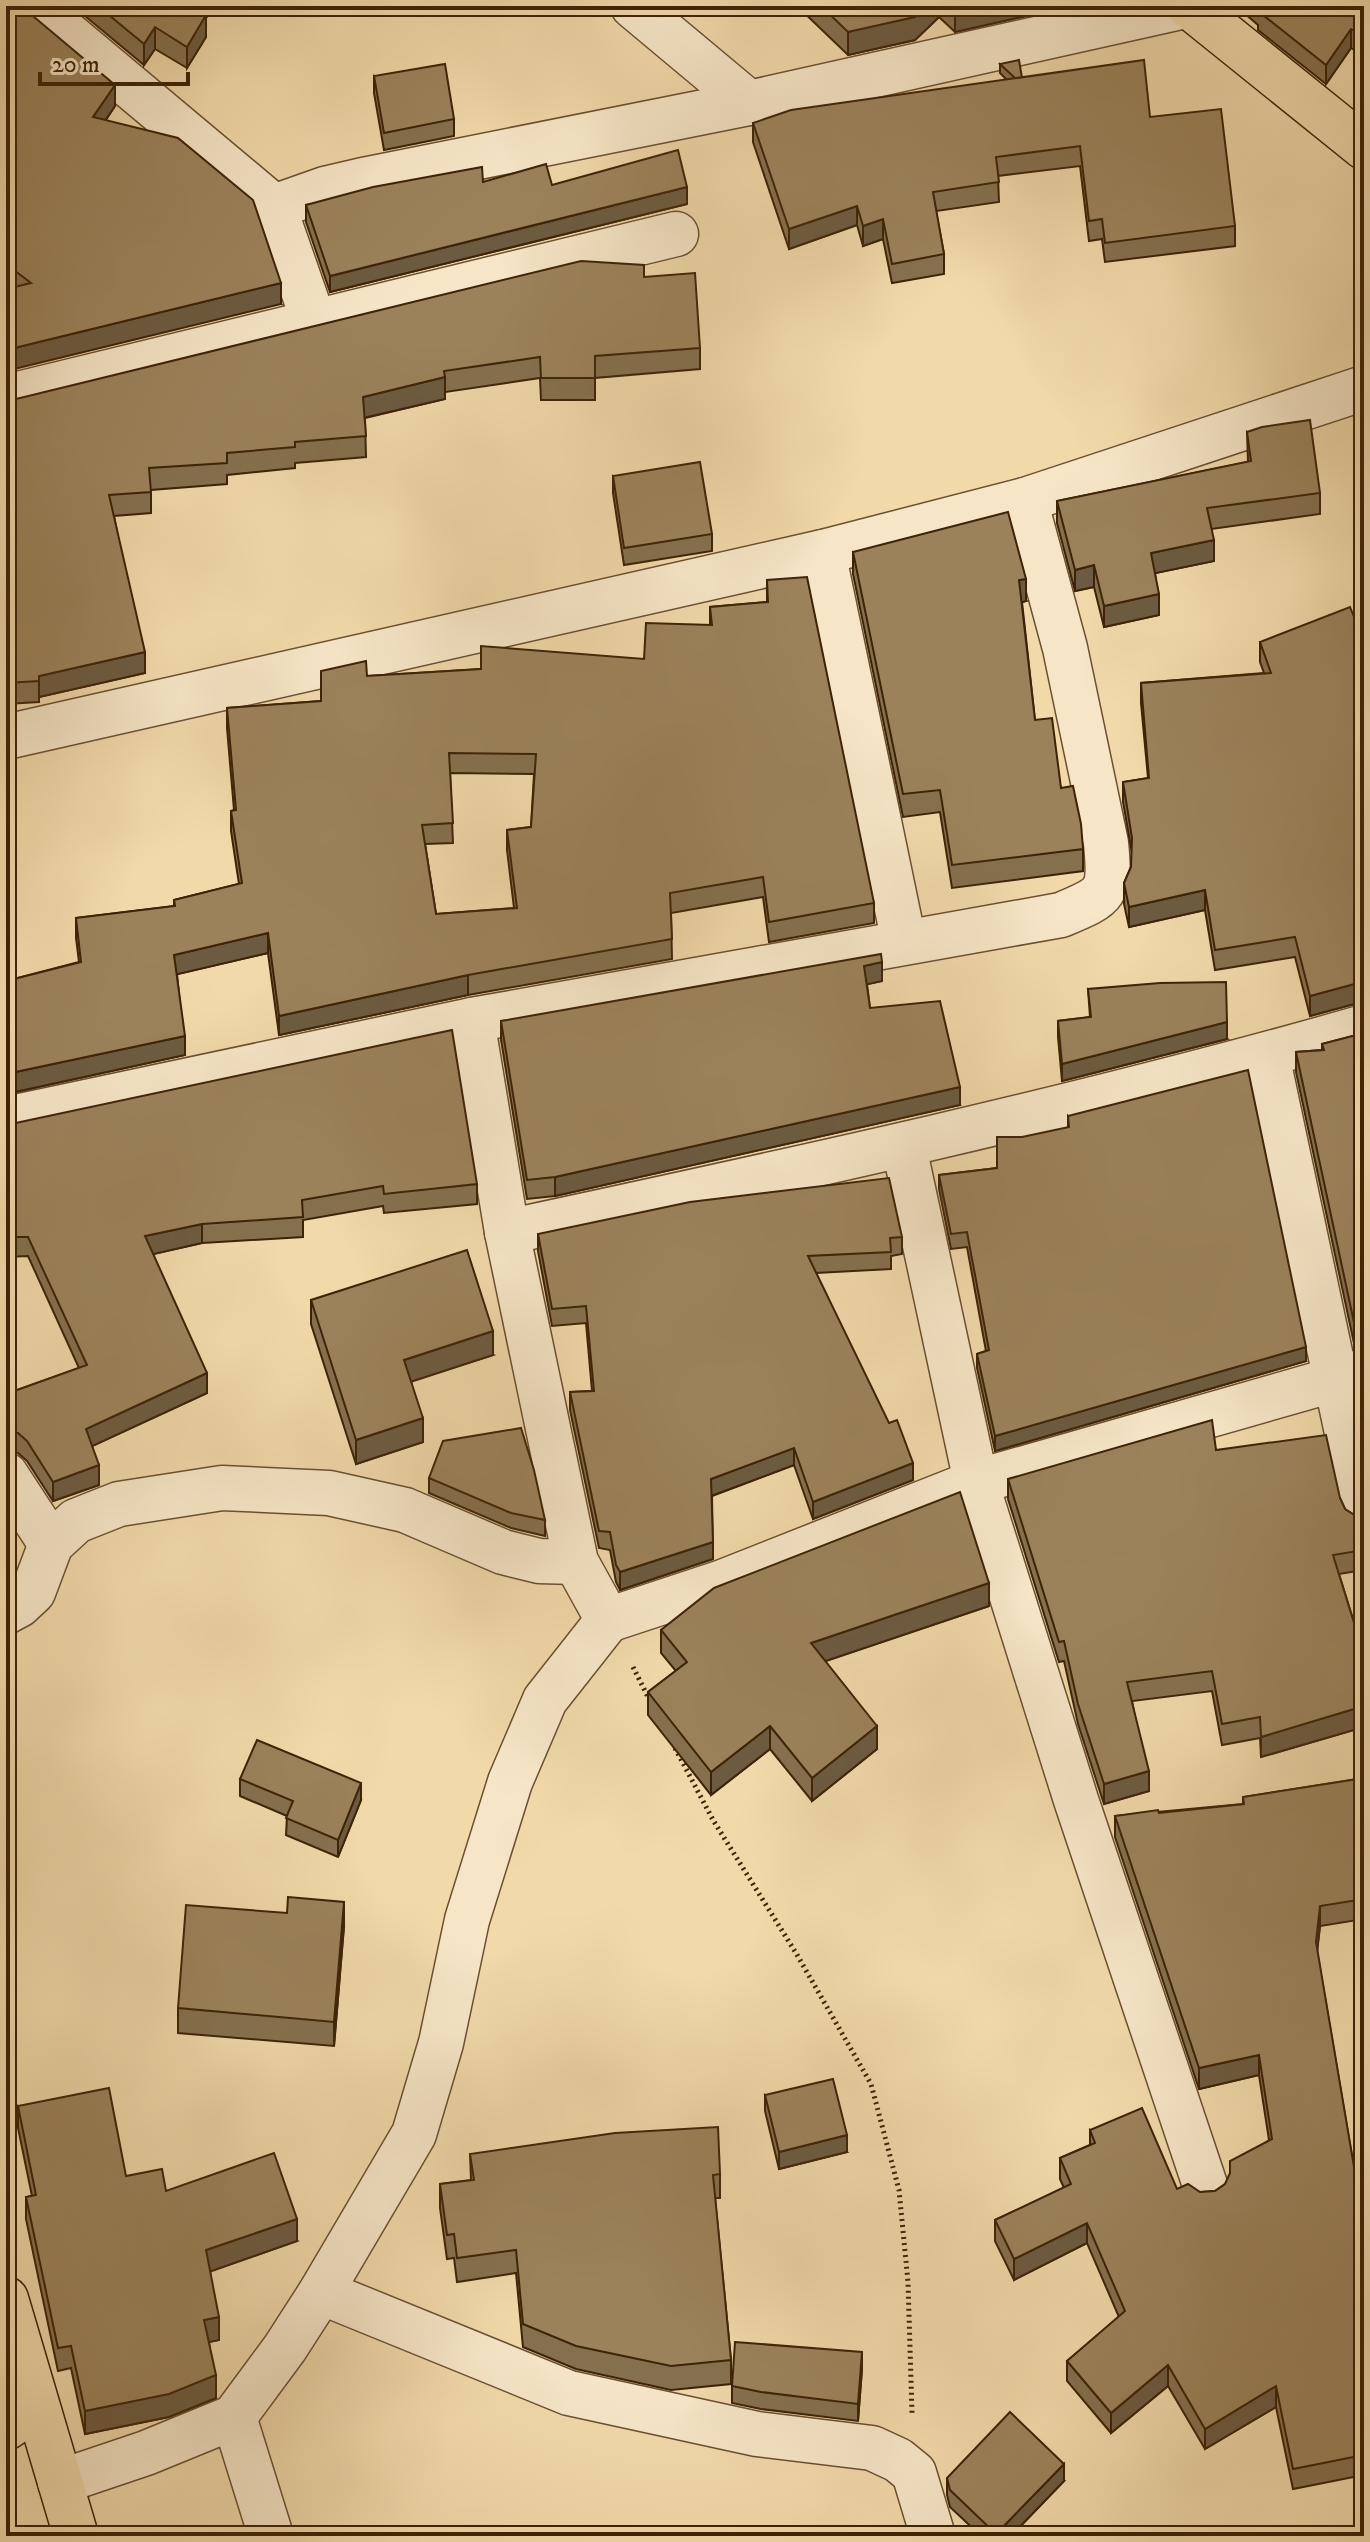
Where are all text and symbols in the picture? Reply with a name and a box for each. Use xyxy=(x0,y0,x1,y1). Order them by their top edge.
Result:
scale bar xyxy=(40,36,188,86)
text: 20 m xyxy=(52,50,100,80)

